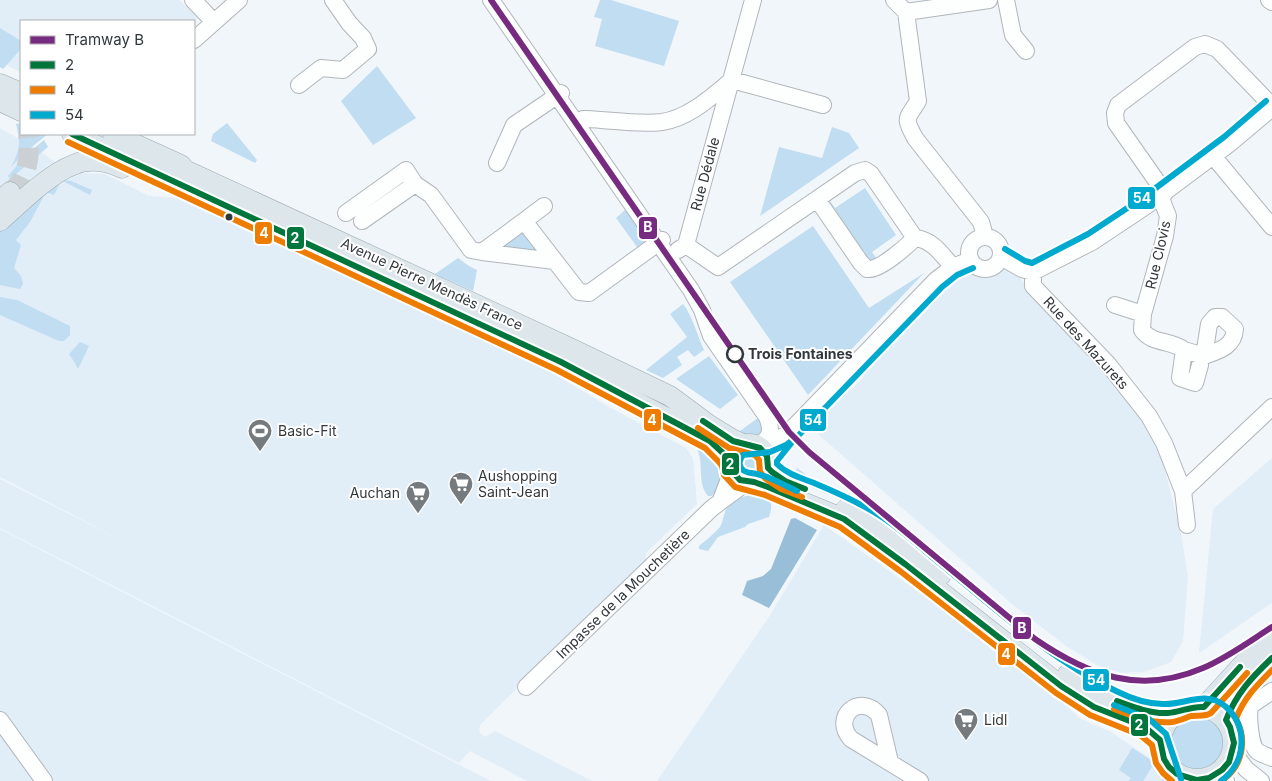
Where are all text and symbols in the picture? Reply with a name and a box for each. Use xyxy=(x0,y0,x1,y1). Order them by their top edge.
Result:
legend xyxy=(20,20,195,135)
text: Tramway B xyxy=(65,30,144,49)
text: 2 xyxy=(65,55,74,74)
text: 4 xyxy=(65,80,75,99)
text: 54 xyxy=(65,105,84,124)
street label: Rue Dédale xyxy=(687,135,723,213)
line badge: 54 xyxy=(1127,186,1156,210)
text: 54 xyxy=(1133,189,1151,206)
unlabelled marker xyxy=(224,212,234,222)
line badge: B xyxy=(638,216,658,240)
text: B xyxy=(643,218,653,235)
street label: Rue Clovis xyxy=(1141,219,1174,291)
line badge: 4 xyxy=(254,221,273,245)
text: 4 xyxy=(259,224,269,241)
line badge: 2 xyxy=(286,226,305,250)
text: 2 xyxy=(291,229,300,246)
street label: Avenue Pierre Mendès France xyxy=(339,234,526,333)
street label: Rue des Mazurets xyxy=(1040,293,1133,393)
marker: Trois Fontaines xyxy=(726,345,744,363)
place label: Trois Fontaines xyxy=(748,345,853,362)
line badge: 4 xyxy=(643,408,662,432)
line badge: 54 xyxy=(799,408,827,432)
text: 4 xyxy=(647,411,657,428)
text: 54 xyxy=(804,411,822,428)
sports icon: Basic-Fit xyxy=(247,418,273,452)
place label: Basic-Fit xyxy=(278,422,337,439)
line badge: 2 xyxy=(721,452,740,476)
text: 2 xyxy=(726,455,735,472)
place label: Aushopping Saint-Jean xyxy=(478,467,557,500)
supermarket icon: Aushopping Saint-Jean xyxy=(448,471,474,505)
supermarket icon: Auchan xyxy=(405,480,431,514)
place label: Auchan xyxy=(350,484,400,501)
street label: Impasse de la Mouchetière xyxy=(553,526,693,662)
line badge: B xyxy=(1012,616,1032,640)
text: B xyxy=(1017,619,1027,636)
line badge: 4 xyxy=(997,642,1016,666)
text: 4 xyxy=(1001,645,1011,662)
line badge: 54 xyxy=(1082,668,1110,692)
text: 54 xyxy=(1087,671,1105,688)
supermarket icon: Lidl xyxy=(953,707,979,741)
place label: Lidl xyxy=(984,711,1007,728)
line badge: 2 xyxy=(1130,713,1149,737)
text: 2 xyxy=(1135,716,1144,733)

